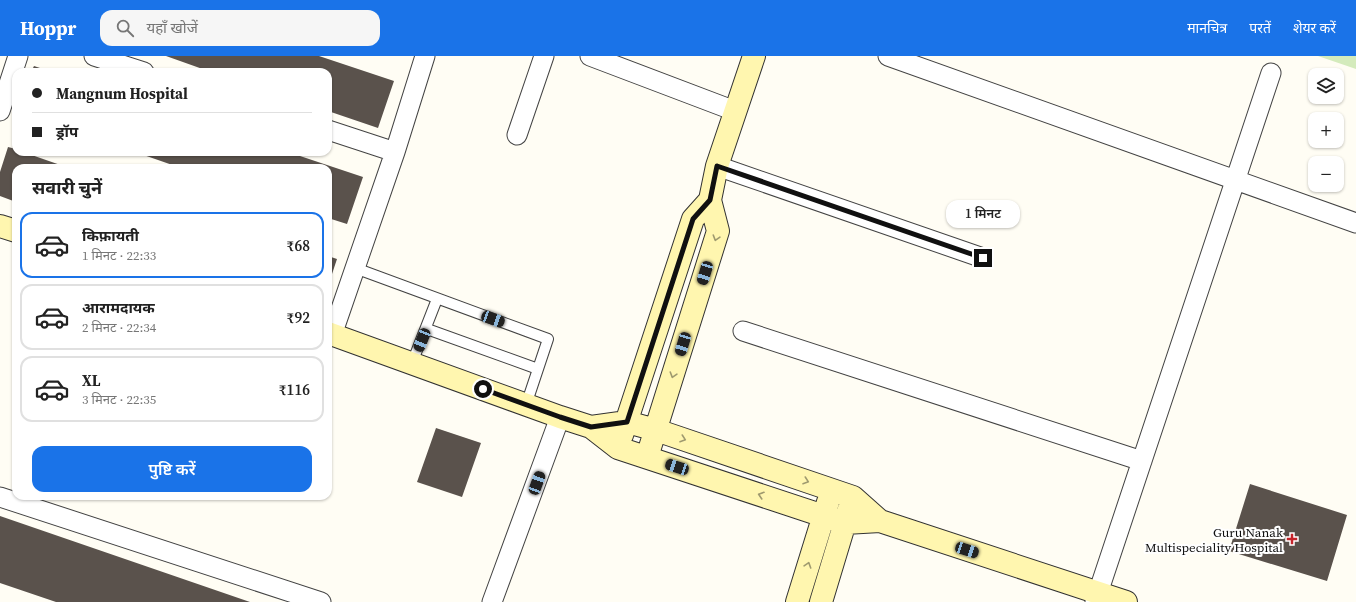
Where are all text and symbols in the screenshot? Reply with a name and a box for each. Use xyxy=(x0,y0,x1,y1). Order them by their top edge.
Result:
search box xyxy=(100,10,380,46)
text: Hoppr xyxy=(20,15,76,41)
icon: search xyxy=(114,17,136,39)
text: यहाँ खोजें xyxy=(146,17,198,38)
text: मानचित्र xyxy=(1187,18,1227,38)
text: परतें xyxy=(1249,18,1271,38)
text: शेयर करें xyxy=(1293,18,1336,38)
map controls xyxy=(1308,68,1344,192)
button: layers xyxy=(1308,68,1344,104)
text: Mangnum Hospital xyxy=(56,83,188,104)
button: + xyxy=(1308,112,1344,148)
text: ड्रॉप xyxy=(56,121,78,142)
button: − xyxy=(1308,156,1344,192)
text: सवारी चुनें xyxy=(32,175,102,200)
callout: 1 मिनट xyxy=(946,200,1020,228)
text: 1 मिनट xyxy=(965,205,1001,222)
text: किफ़ायती xyxy=(82,225,139,246)
icon: car xyxy=(34,227,70,263)
one-way arrow xyxy=(712,234,721,241)
text: ₹68 xyxy=(287,235,310,256)
text: 1 मिनट · 22:33 xyxy=(82,247,156,264)
route end xyxy=(974,249,992,267)
car xyxy=(696,260,714,286)
text: आरामदायक xyxy=(82,297,155,318)
icon: car xyxy=(34,299,70,335)
text: ₹92 xyxy=(287,307,310,328)
car xyxy=(480,309,506,329)
text: 2 मिनट · 22:34 xyxy=(82,319,156,336)
car xyxy=(412,327,432,353)
car xyxy=(674,331,692,357)
text: XL xyxy=(82,370,101,391)
icon: car xyxy=(34,371,70,407)
one-way arrow xyxy=(670,371,678,378)
text: ₹116 xyxy=(279,379,310,400)
route start xyxy=(474,380,492,398)
text: 3 मिनट · 22:35 xyxy=(82,391,156,408)
one-way arrow xyxy=(680,434,687,443)
button: पुष्टि करें xyxy=(32,446,312,492)
car xyxy=(664,458,690,476)
car xyxy=(527,470,547,496)
one-way arrow xyxy=(803,476,810,485)
one-way arrow xyxy=(758,491,765,500)
place label: Guru Nanak Multispeciality Hospital xyxy=(1145,524,1284,556)
marker: Guru Nanak Multispeciality Hospital xyxy=(1286,533,1298,545)
car xyxy=(954,541,980,559)
one-way arrow xyxy=(804,562,812,569)

